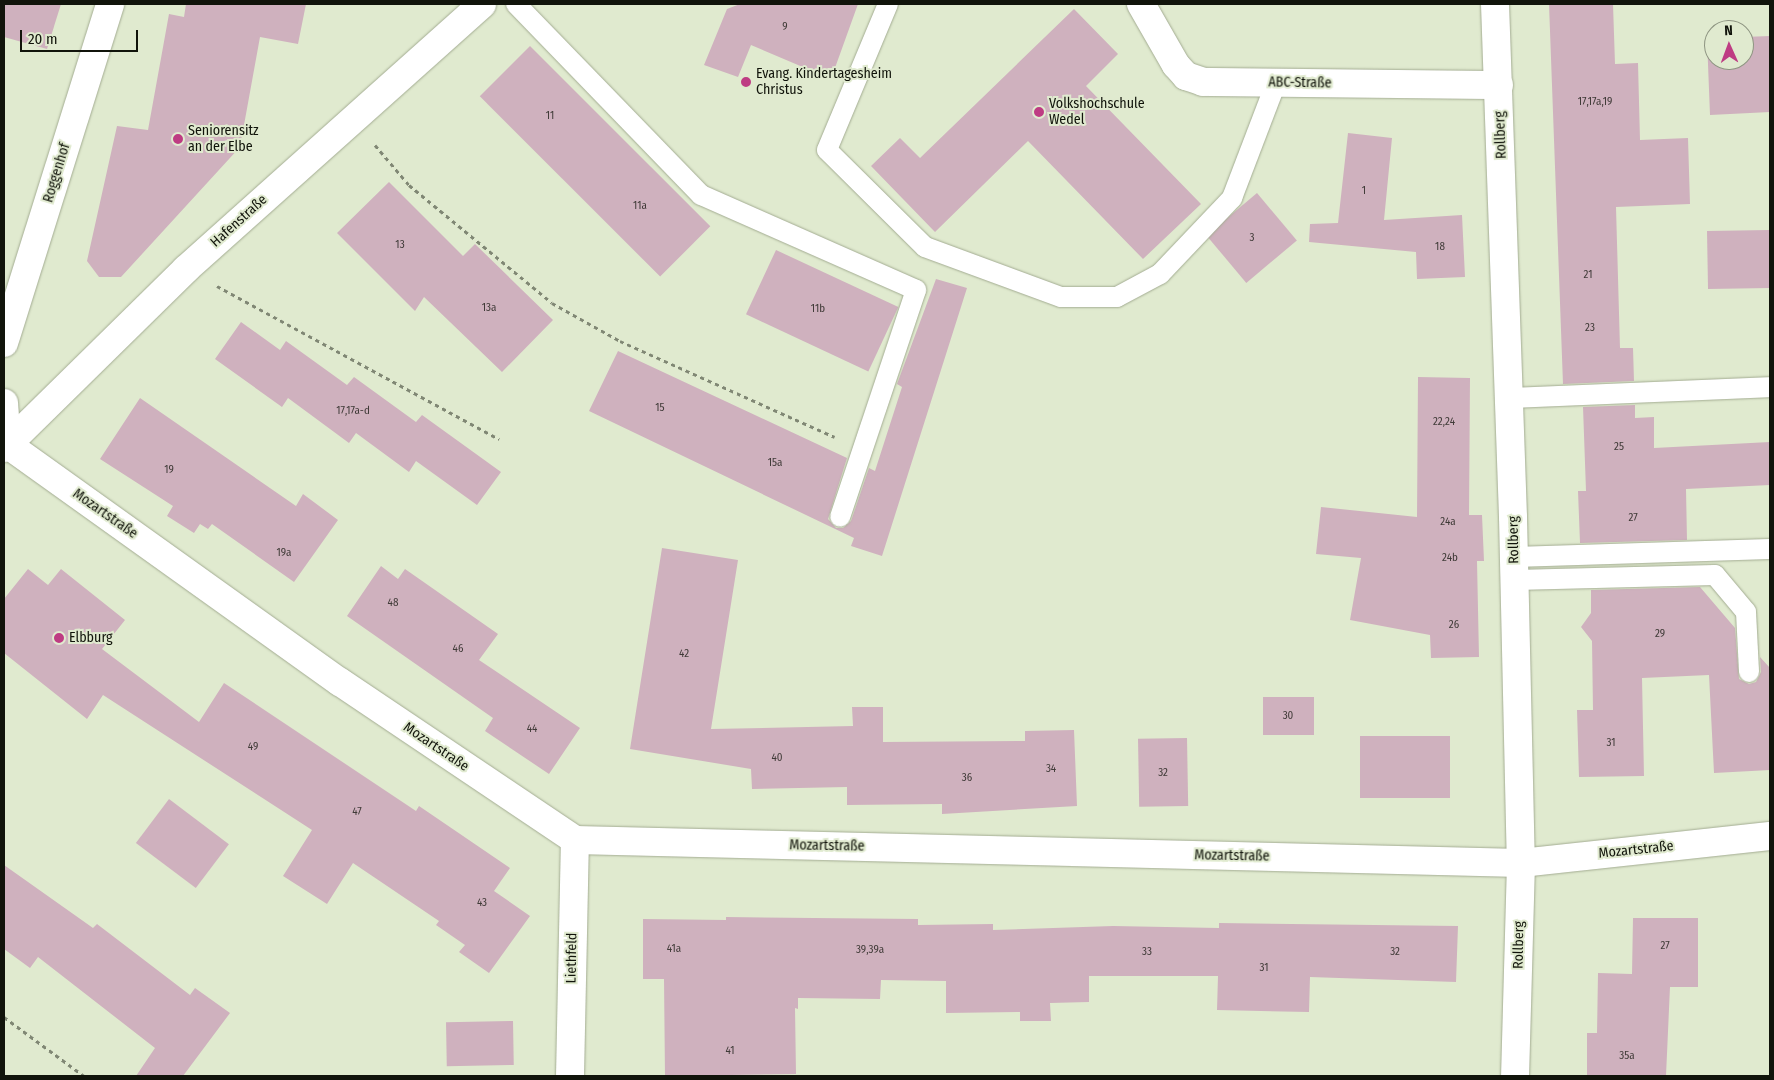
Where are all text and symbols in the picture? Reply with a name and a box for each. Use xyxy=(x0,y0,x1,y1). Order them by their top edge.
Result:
scale bar xyxy=(22,20,140,52)
house number: 9 xyxy=(782,20,788,34)
north arrow xyxy=(1704,20,1754,70)
text: N xyxy=(1724,22,1733,39)
text: 20 m xyxy=(28,30,58,48)
place label: Evang. Kindertagesheim Christus xyxy=(756,66,892,98)
street label: ABC-Straße xyxy=(1268,74,1332,92)
marker: Evang. Kindertagesheim Christus xyxy=(740,76,752,88)
house number: 17,17a,19 xyxy=(1578,95,1612,109)
place label: Volkshochschule Wedel xyxy=(1049,96,1145,128)
marker: Volkshochschule Wedel xyxy=(1033,106,1045,118)
house number: 11 xyxy=(546,109,554,123)
street label: Rollberg xyxy=(1492,111,1510,159)
place label: Seniorensitz an der Elbe xyxy=(188,123,259,156)
marker: Seniorensitz an der Elbe xyxy=(172,133,184,145)
street label: Roggenhof xyxy=(40,141,74,205)
house number: 1 xyxy=(1362,184,1366,198)
street label: Hafenstraße xyxy=(207,191,271,251)
house number: 11a xyxy=(633,199,647,213)
house number: 3 xyxy=(1250,231,1254,245)
house number: 13 xyxy=(395,238,405,252)
house number: 18 xyxy=(1435,240,1445,254)
house number: 21 xyxy=(1584,268,1592,282)
house number: 13a xyxy=(482,301,496,315)
house number: 11b xyxy=(811,302,825,316)
house number: 23 xyxy=(1585,321,1595,335)
house number: 15 xyxy=(655,401,665,415)
house number: 17,17a-d xyxy=(336,404,370,418)
house number: 22,24 xyxy=(1433,415,1455,429)
house number: 25 xyxy=(1614,440,1624,454)
house number: 15a xyxy=(768,456,782,470)
house number: 19 xyxy=(164,463,174,477)
street label: Mozartstraße xyxy=(69,486,141,542)
house number: 27 xyxy=(1628,511,1638,525)
house number: 24a xyxy=(1440,515,1456,529)
street label: Rollberg xyxy=(1505,516,1523,564)
house number: 19a xyxy=(277,546,291,560)
house number: 24b xyxy=(1442,551,1458,565)
house number: 48 xyxy=(388,596,398,610)
house number: 26 xyxy=(1449,618,1459,632)
house number: 29 xyxy=(1655,627,1665,641)
place label: Elbburg xyxy=(69,630,113,646)
marker: Elbburg xyxy=(53,632,65,644)
house number: 46 xyxy=(453,642,463,656)
house number: 42 xyxy=(679,647,689,661)
house number: 30 xyxy=(1283,709,1293,723)
street label: Mozartstraße xyxy=(400,719,472,775)
house number: 44 xyxy=(527,722,537,736)
house number: 31 xyxy=(1607,736,1615,750)
house number: 49 xyxy=(248,740,258,754)
house number: 40 xyxy=(771,751,783,765)
house number: 34 xyxy=(1046,762,1056,776)
house number: 32 xyxy=(1158,766,1168,780)
house number: 36 xyxy=(962,771,972,785)
house number: 47 xyxy=(352,805,362,819)
street label: Mozartstraße xyxy=(789,837,865,855)
street label: Mozartstraße xyxy=(1598,838,1674,862)
street label: Mozartstraße xyxy=(1194,847,1270,865)
house number: 43 xyxy=(477,896,487,910)
street label: Rollberg xyxy=(1510,921,1528,969)
street label: Liethfeld xyxy=(563,932,581,984)
house number: 27 xyxy=(1660,939,1670,953)
house number: 41a xyxy=(667,942,681,956)
house number: 39,39a xyxy=(856,943,884,957)
house number: 33 xyxy=(1142,945,1152,959)
house number: 32 xyxy=(1390,945,1400,959)
house number: 31 xyxy=(1260,961,1268,975)
house number: 41 xyxy=(725,1044,735,1058)
house number: 35a xyxy=(1619,1049,1635,1063)

